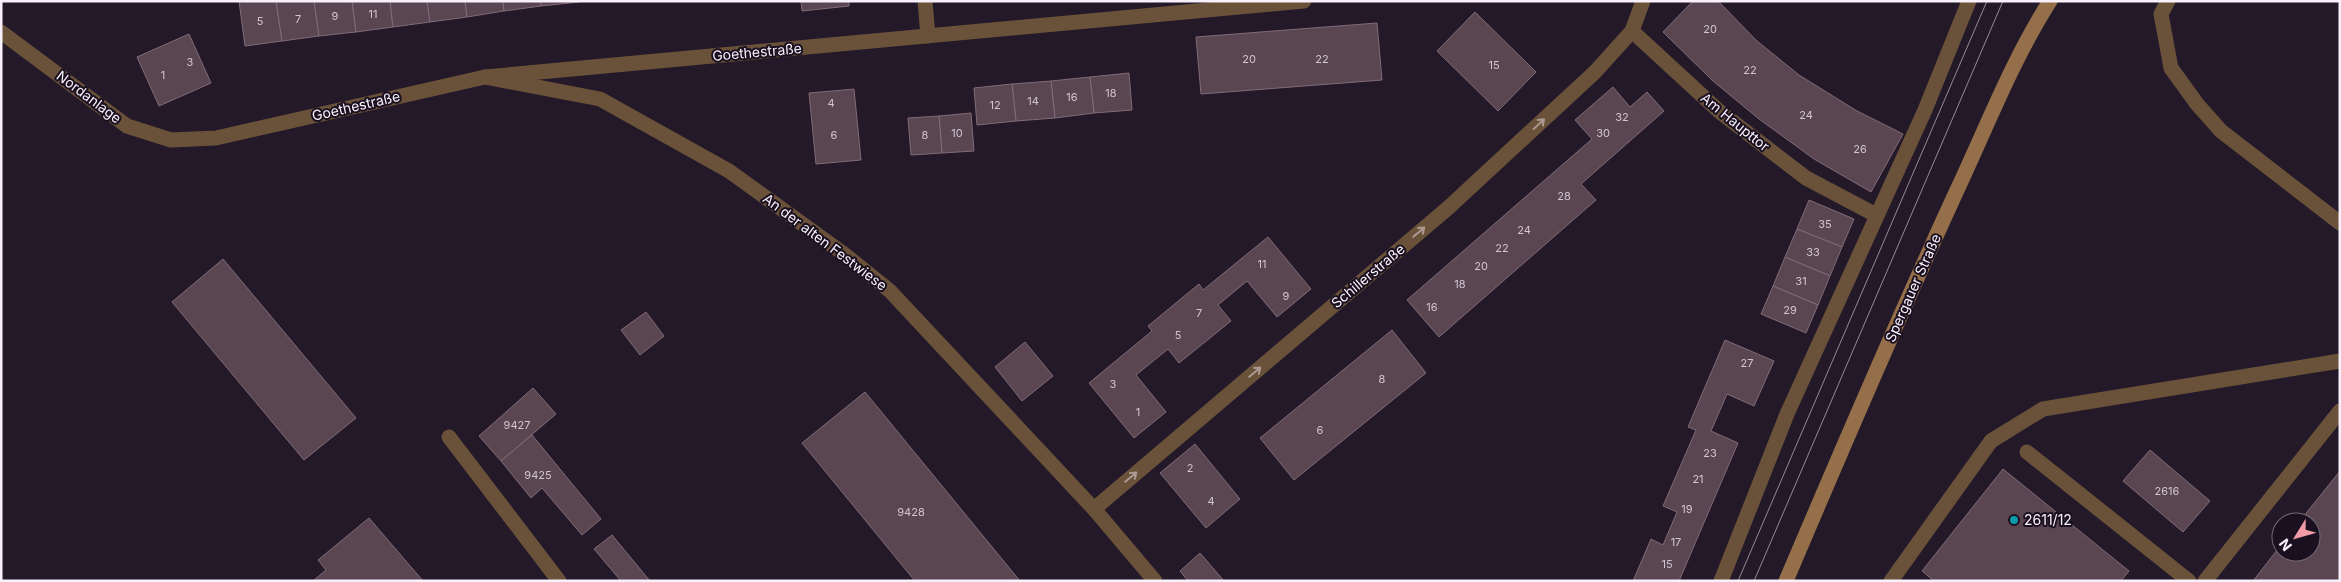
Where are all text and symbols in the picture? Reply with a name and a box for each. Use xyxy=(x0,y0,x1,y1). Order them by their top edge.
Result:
house number: 11 xyxy=(369,7,377,21)
house number: 9 xyxy=(332,9,339,23)
house number: 7 xyxy=(295,12,301,26)
house number: 5 xyxy=(257,14,264,28)
house number: 20 xyxy=(1703,22,1717,36)
street label: Goethestraße xyxy=(711,39,802,64)
house number: 20 xyxy=(1242,52,1256,66)
house number: 22 xyxy=(1315,52,1329,66)
house number: 3 xyxy=(187,55,194,69)
house number: 15 xyxy=(1488,58,1500,72)
house number: 22 xyxy=(1743,63,1757,77)
street label: Nordanlage xyxy=(54,67,125,126)
house number: 1 xyxy=(161,68,165,82)
house number: 18 xyxy=(1105,86,1117,100)
street label: Goethestraße xyxy=(310,87,402,124)
street label: Am Haupttor xyxy=(1698,89,1773,154)
house number: 16 xyxy=(1066,90,1078,104)
house number: 14 xyxy=(1027,94,1039,108)
house number: 4 xyxy=(827,96,835,110)
house number: 12 xyxy=(989,98,1001,112)
house number: 24 xyxy=(1799,108,1813,122)
house number: 32 xyxy=(1615,110,1629,124)
one-way arrow xyxy=(1533,118,1546,129)
house number: 10 xyxy=(951,126,963,140)
house number: 30 xyxy=(1596,126,1610,140)
house number: 6 xyxy=(831,128,838,142)
house number: 8 xyxy=(922,128,929,142)
house number: 26 xyxy=(1853,142,1867,156)
street label: An der alten Festwiese xyxy=(760,189,891,294)
house number: 28 xyxy=(1557,189,1571,203)
house number: 35 xyxy=(1818,217,1832,231)
house number: 24 xyxy=(1517,223,1531,237)
one-way arrow xyxy=(1412,227,1425,238)
street label: Spergauer Straße xyxy=(1881,231,1944,344)
street label: Schillerstraße xyxy=(1327,240,1408,311)
house number: 22 xyxy=(1495,241,1509,255)
house number: 33 xyxy=(1806,245,1820,259)
house number: 11 xyxy=(1258,257,1266,271)
house number: 20 xyxy=(1474,259,1488,273)
house number: 31 xyxy=(1795,274,1807,288)
house number: 18 xyxy=(1454,277,1466,291)
house number: 9 xyxy=(1283,289,1290,303)
house number: 16 xyxy=(1426,300,1438,314)
house number: 29 xyxy=(1783,303,1797,317)
house number: 7 xyxy=(1196,306,1202,320)
house number: 5 xyxy=(1175,328,1182,342)
house number: 27 xyxy=(1741,356,1753,370)
one-way arrow xyxy=(1248,367,1261,378)
house number: 8 xyxy=(1379,372,1386,386)
house number: 3 xyxy=(1110,377,1117,391)
house number: 1 xyxy=(1136,405,1140,419)
house number: 9427 xyxy=(504,418,530,432)
house number: 6 xyxy=(1317,423,1324,437)
house number: 23 xyxy=(1703,446,1717,460)
house number: 2 xyxy=(1187,461,1193,475)
house number: 9425 xyxy=(524,468,552,482)
one-way arrow xyxy=(1125,472,1138,483)
house number: 21 xyxy=(1692,472,1704,486)
house number: 2616 xyxy=(2155,484,2180,498)
house number: 4 xyxy=(1207,494,1215,508)
house number: 19 xyxy=(1681,502,1693,516)
house number: 9428 xyxy=(897,505,925,519)
place label: 2611/12 xyxy=(2024,511,2072,528)
north arrow xyxy=(2271,512,2321,562)
marker: 2611/12 xyxy=(2008,514,2020,526)
house number: 17 xyxy=(1671,535,1681,549)
text: N xyxy=(2275,536,2295,555)
house number: 15 xyxy=(1661,557,1673,571)

